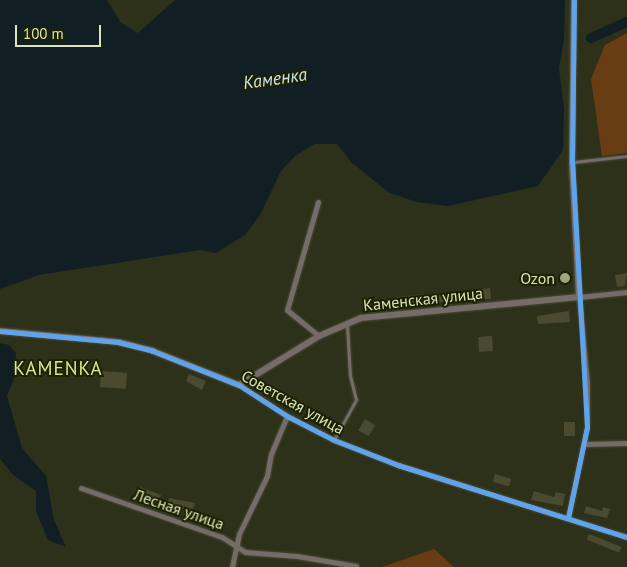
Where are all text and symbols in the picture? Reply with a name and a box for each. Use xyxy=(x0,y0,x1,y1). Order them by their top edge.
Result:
scale bar xyxy=(18,15,104,47)
text: 100 m xyxy=(23,24,64,43)
water label: Каменка xyxy=(242,64,308,94)
place label: Ozon xyxy=(520,268,555,288)
marker: Ozon xyxy=(559,272,571,284)
street label: Каменская улица xyxy=(362,283,484,315)
district label: KAMENKA xyxy=(12,358,104,380)
street label: Советская улица xyxy=(238,366,348,438)
street label: Лесная улица xyxy=(131,485,227,533)

